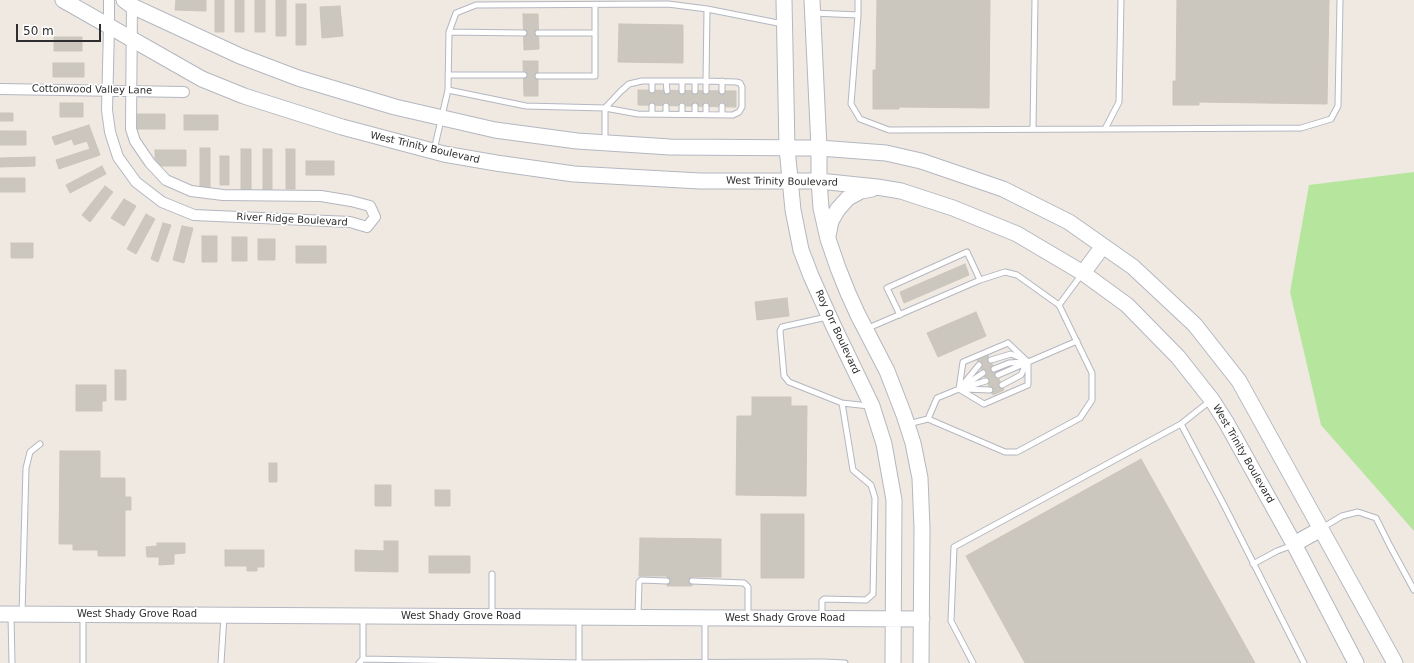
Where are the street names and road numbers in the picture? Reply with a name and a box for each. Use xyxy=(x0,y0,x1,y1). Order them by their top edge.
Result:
street label: Cottonwood Valley Lane xyxy=(32,83,152,97)
street label: West Trinity Boulevard xyxy=(369,130,481,166)
street label: West Trinity Boulevard xyxy=(726,175,838,189)
street label: River Ridge Boulevard xyxy=(236,211,348,229)
street label: Roy Orr Boulevard xyxy=(812,288,862,376)
street label: West Trinity Boulevard xyxy=(1210,403,1276,505)
street label: West Shady Grove Road xyxy=(77,608,197,620)
street label: West Shady Grove Road xyxy=(401,610,521,622)
street label: West Shady Grove Road xyxy=(725,612,845,624)

